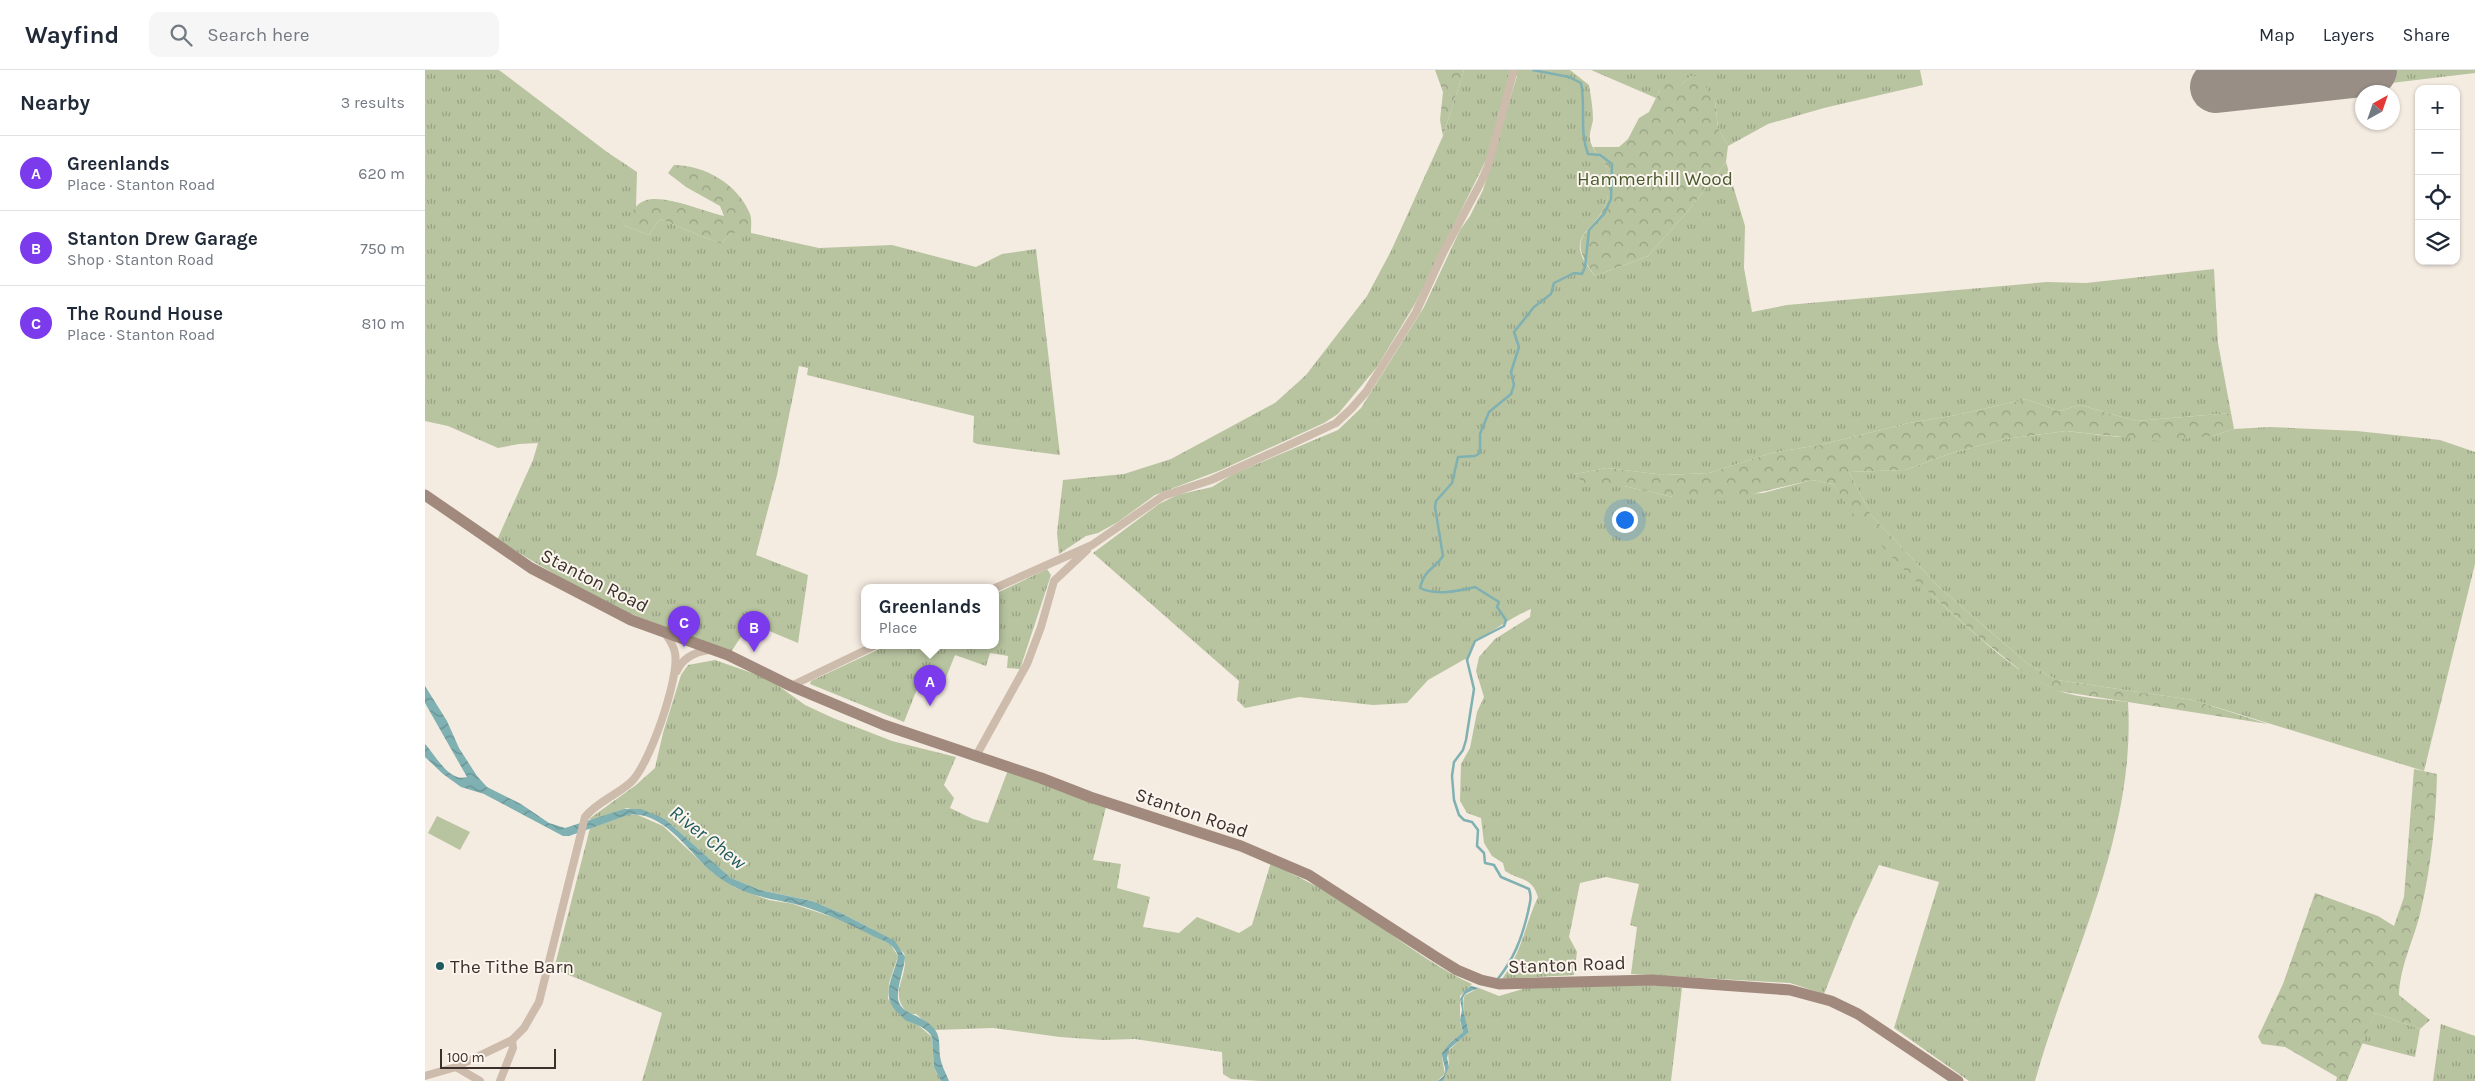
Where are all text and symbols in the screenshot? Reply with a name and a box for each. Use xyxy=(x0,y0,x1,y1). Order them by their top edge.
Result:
search box xyxy=(149,12,499,57)
text: Wayfind xyxy=(25,21,119,49)
icon: search xyxy=(167,21,195,49)
text: Search here xyxy=(207,24,309,46)
text: Map xyxy=(2259,24,2295,46)
text: Layers xyxy=(2323,24,2375,46)
text: Share xyxy=(2403,24,2450,46)
north arrow xyxy=(2355,85,2400,130)
map controls xyxy=(2415,85,2460,265)
button: + xyxy=(2415,85,2460,130)
text: Nearby xyxy=(20,91,90,115)
text: 3 results xyxy=(341,93,405,112)
button: − xyxy=(2415,130,2460,175)
text: Greenlands xyxy=(67,153,170,175)
text: A xyxy=(31,164,41,183)
text: 620 m xyxy=(358,164,405,183)
park label: Hammerhill Wood xyxy=(1577,168,1733,190)
text: Place · Stanton Road xyxy=(67,175,215,194)
button: locate xyxy=(2415,175,2460,220)
button: layers xyxy=(2415,220,2460,265)
text: Stanton Drew Garage xyxy=(67,228,258,250)
text: B xyxy=(31,239,41,258)
text: 750 m xyxy=(360,239,405,258)
text: Shop · Stanton Road xyxy=(67,250,214,269)
text: The Round House xyxy=(67,303,223,325)
text: C xyxy=(31,314,41,333)
text: 810 m xyxy=(362,314,405,333)
text: Place · Stanton Road xyxy=(67,325,215,344)
your location xyxy=(1612,507,1638,533)
street label: Stanton Road xyxy=(537,544,652,617)
popup xyxy=(861,584,999,649)
text: Greenlands xyxy=(879,596,981,618)
pin: C xyxy=(668,606,700,647)
pin: B xyxy=(738,611,770,652)
text: Place xyxy=(879,618,917,637)
pin: A xyxy=(914,665,946,706)
street label: Stanton Road xyxy=(1132,783,1251,843)
water label: River Chew xyxy=(665,801,751,875)
street label: Stanton Road xyxy=(1508,952,1626,978)
place label: The Tithe Barn xyxy=(450,956,574,978)
marker: The Tithe Barn xyxy=(434,960,446,972)
scale bar xyxy=(440,1046,556,1069)
text: 100 m xyxy=(447,1049,485,1066)

